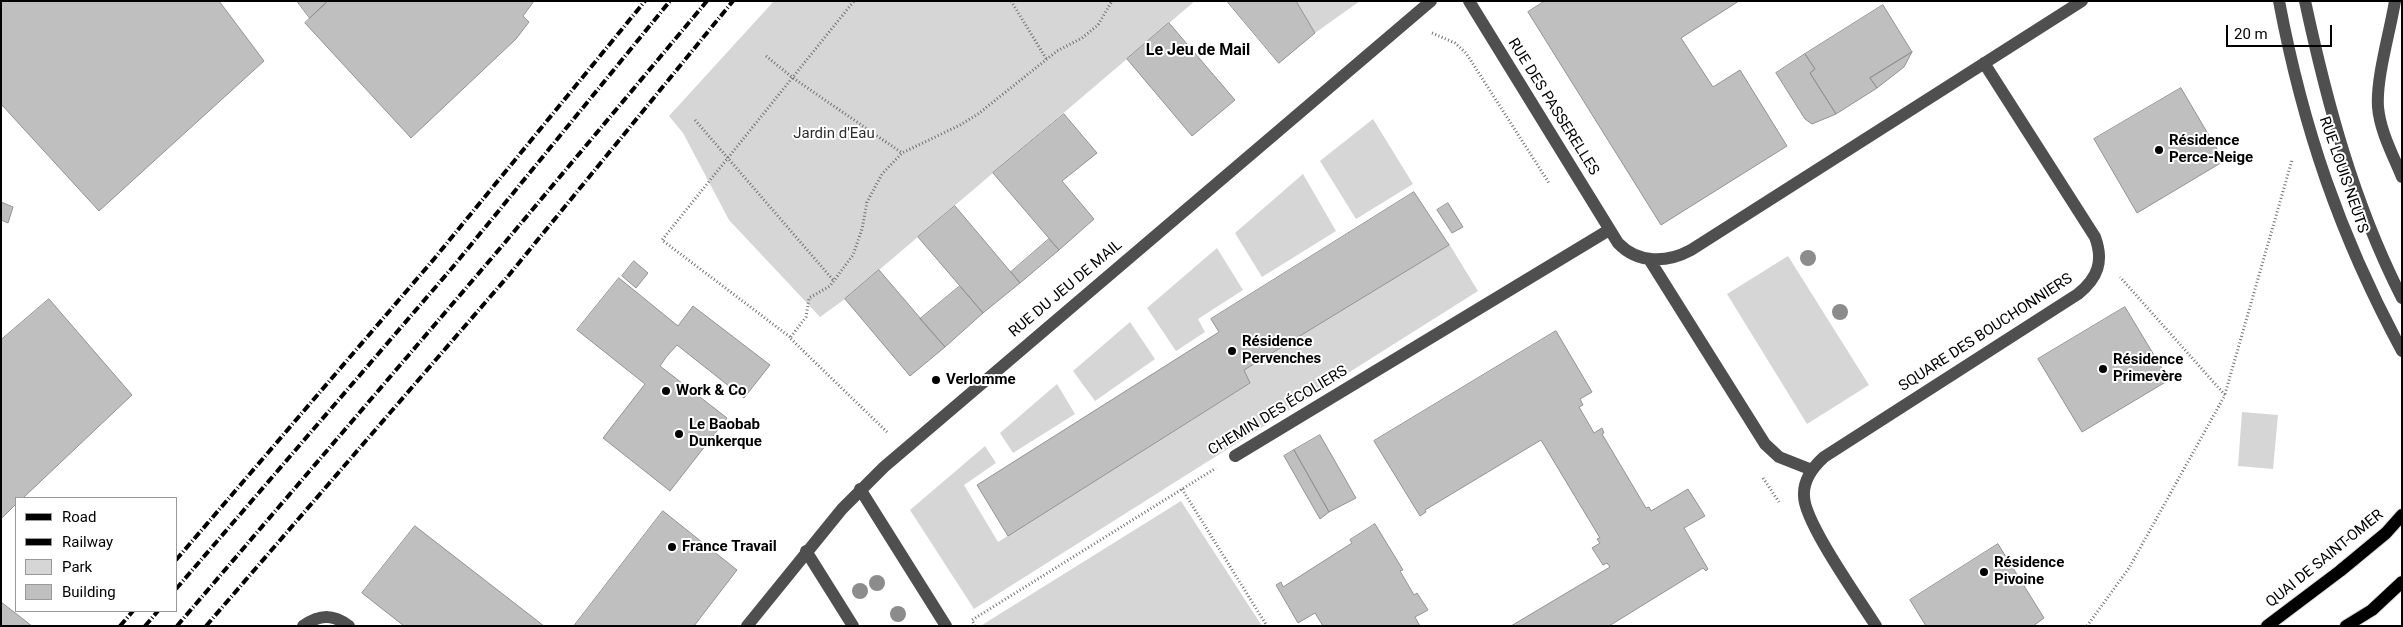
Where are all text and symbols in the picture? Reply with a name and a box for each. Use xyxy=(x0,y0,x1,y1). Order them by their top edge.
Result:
scale bar xyxy=(2228,15,2334,47)
text: 20 m xyxy=(2234,25,2268,43)
street label: RUE DES PASSERELLES xyxy=(1503,35,1603,179)
district label: Le Jeu de Mail xyxy=(1146,41,1250,61)
street label: RUE LOUIS NEUTS xyxy=(2315,114,2371,236)
park label: Jardin d'Eau xyxy=(793,125,875,143)
place label: Résidence Perce-Neige xyxy=(2169,132,2253,167)
marker: Résidence Perce-Neige xyxy=(2153,144,2165,156)
street label: RUE DU JEU DE MAIL xyxy=(1006,236,1126,342)
street label: SQUARE DES BOUCHONNIERS xyxy=(1896,270,2076,396)
place label: Résidence Pervenches xyxy=(1242,333,1321,368)
marker: Résidence Pervenches xyxy=(1226,345,1238,357)
place label: Résidence Primevère xyxy=(2113,351,2183,386)
street label: CHEMIN DES ÉCOLIERS xyxy=(1205,362,1351,460)
marker: Résidence Primevère xyxy=(2097,363,2109,375)
place label: Verlomme xyxy=(946,371,1016,389)
marker: Verlomme xyxy=(930,374,942,386)
place label: Work & Co xyxy=(676,382,746,400)
marker: Work & Co xyxy=(660,385,672,397)
place label: Le Baobab Dunkerque xyxy=(689,416,762,451)
marker: Le Baobab Dunkerque xyxy=(673,428,685,440)
legend xyxy=(15,497,178,612)
street label: QUAI DE SAINT-OMER xyxy=(2263,506,2387,612)
text: Road xyxy=(62,508,96,526)
text: Railway xyxy=(62,533,113,551)
place label: France Travail xyxy=(682,538,777,556)
marker: France Travail xyxy=(666,541,678,553)
place label: Résidence Pivoine xyxy=(1994,554,2064,589)
text: Park xyxy=(62,558,92,576)
marker: Résidence Pivoine xyxy=(1978,566,1990,578)
text: Building xyxy=(62,583,116,601)

